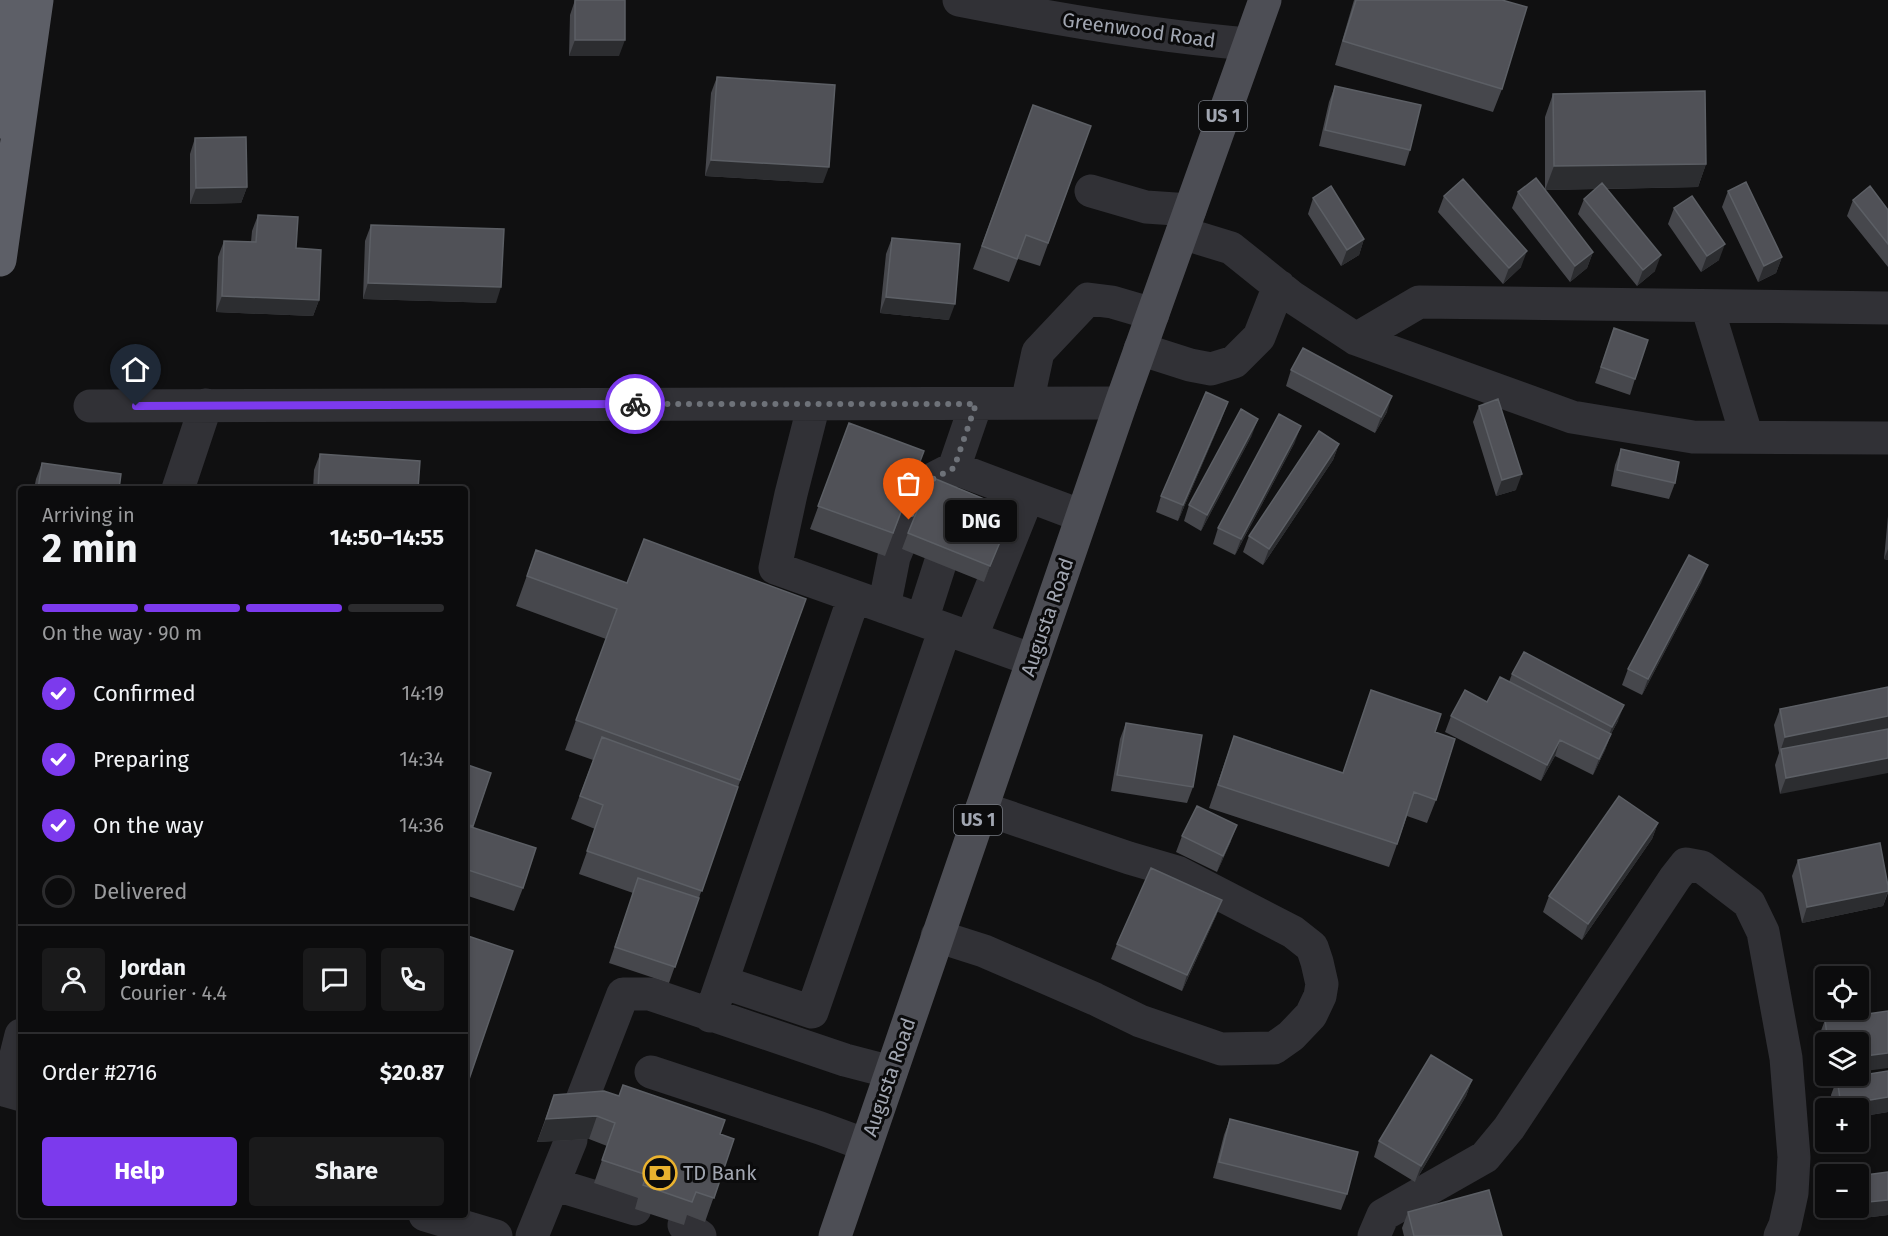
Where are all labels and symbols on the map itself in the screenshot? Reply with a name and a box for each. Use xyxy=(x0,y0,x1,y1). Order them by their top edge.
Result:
street label: Greenwood Road xyxy=(1061,7,1217,53)
road number: US 1 xyxy=(1199,101,1247,131)
pin xyxy=(110,344,161,406)
courier xyxy=(605,374,665,434)
pin xyxy=(883,458,934,520)
callout: DNG xyxy=(945,499,1017,541)
street label: Augusta Road xyxy=(1016,555,1078,679)
road number: US 1 xyxy=(954,805,1002,835)
street label: Augusta Road xyxy=(858,1015,920,1139)
bank icon: TD Bank xyxy=(642,1155,678,1191)
place label: TD Bank xyxy=(683,1161,757,1185)

